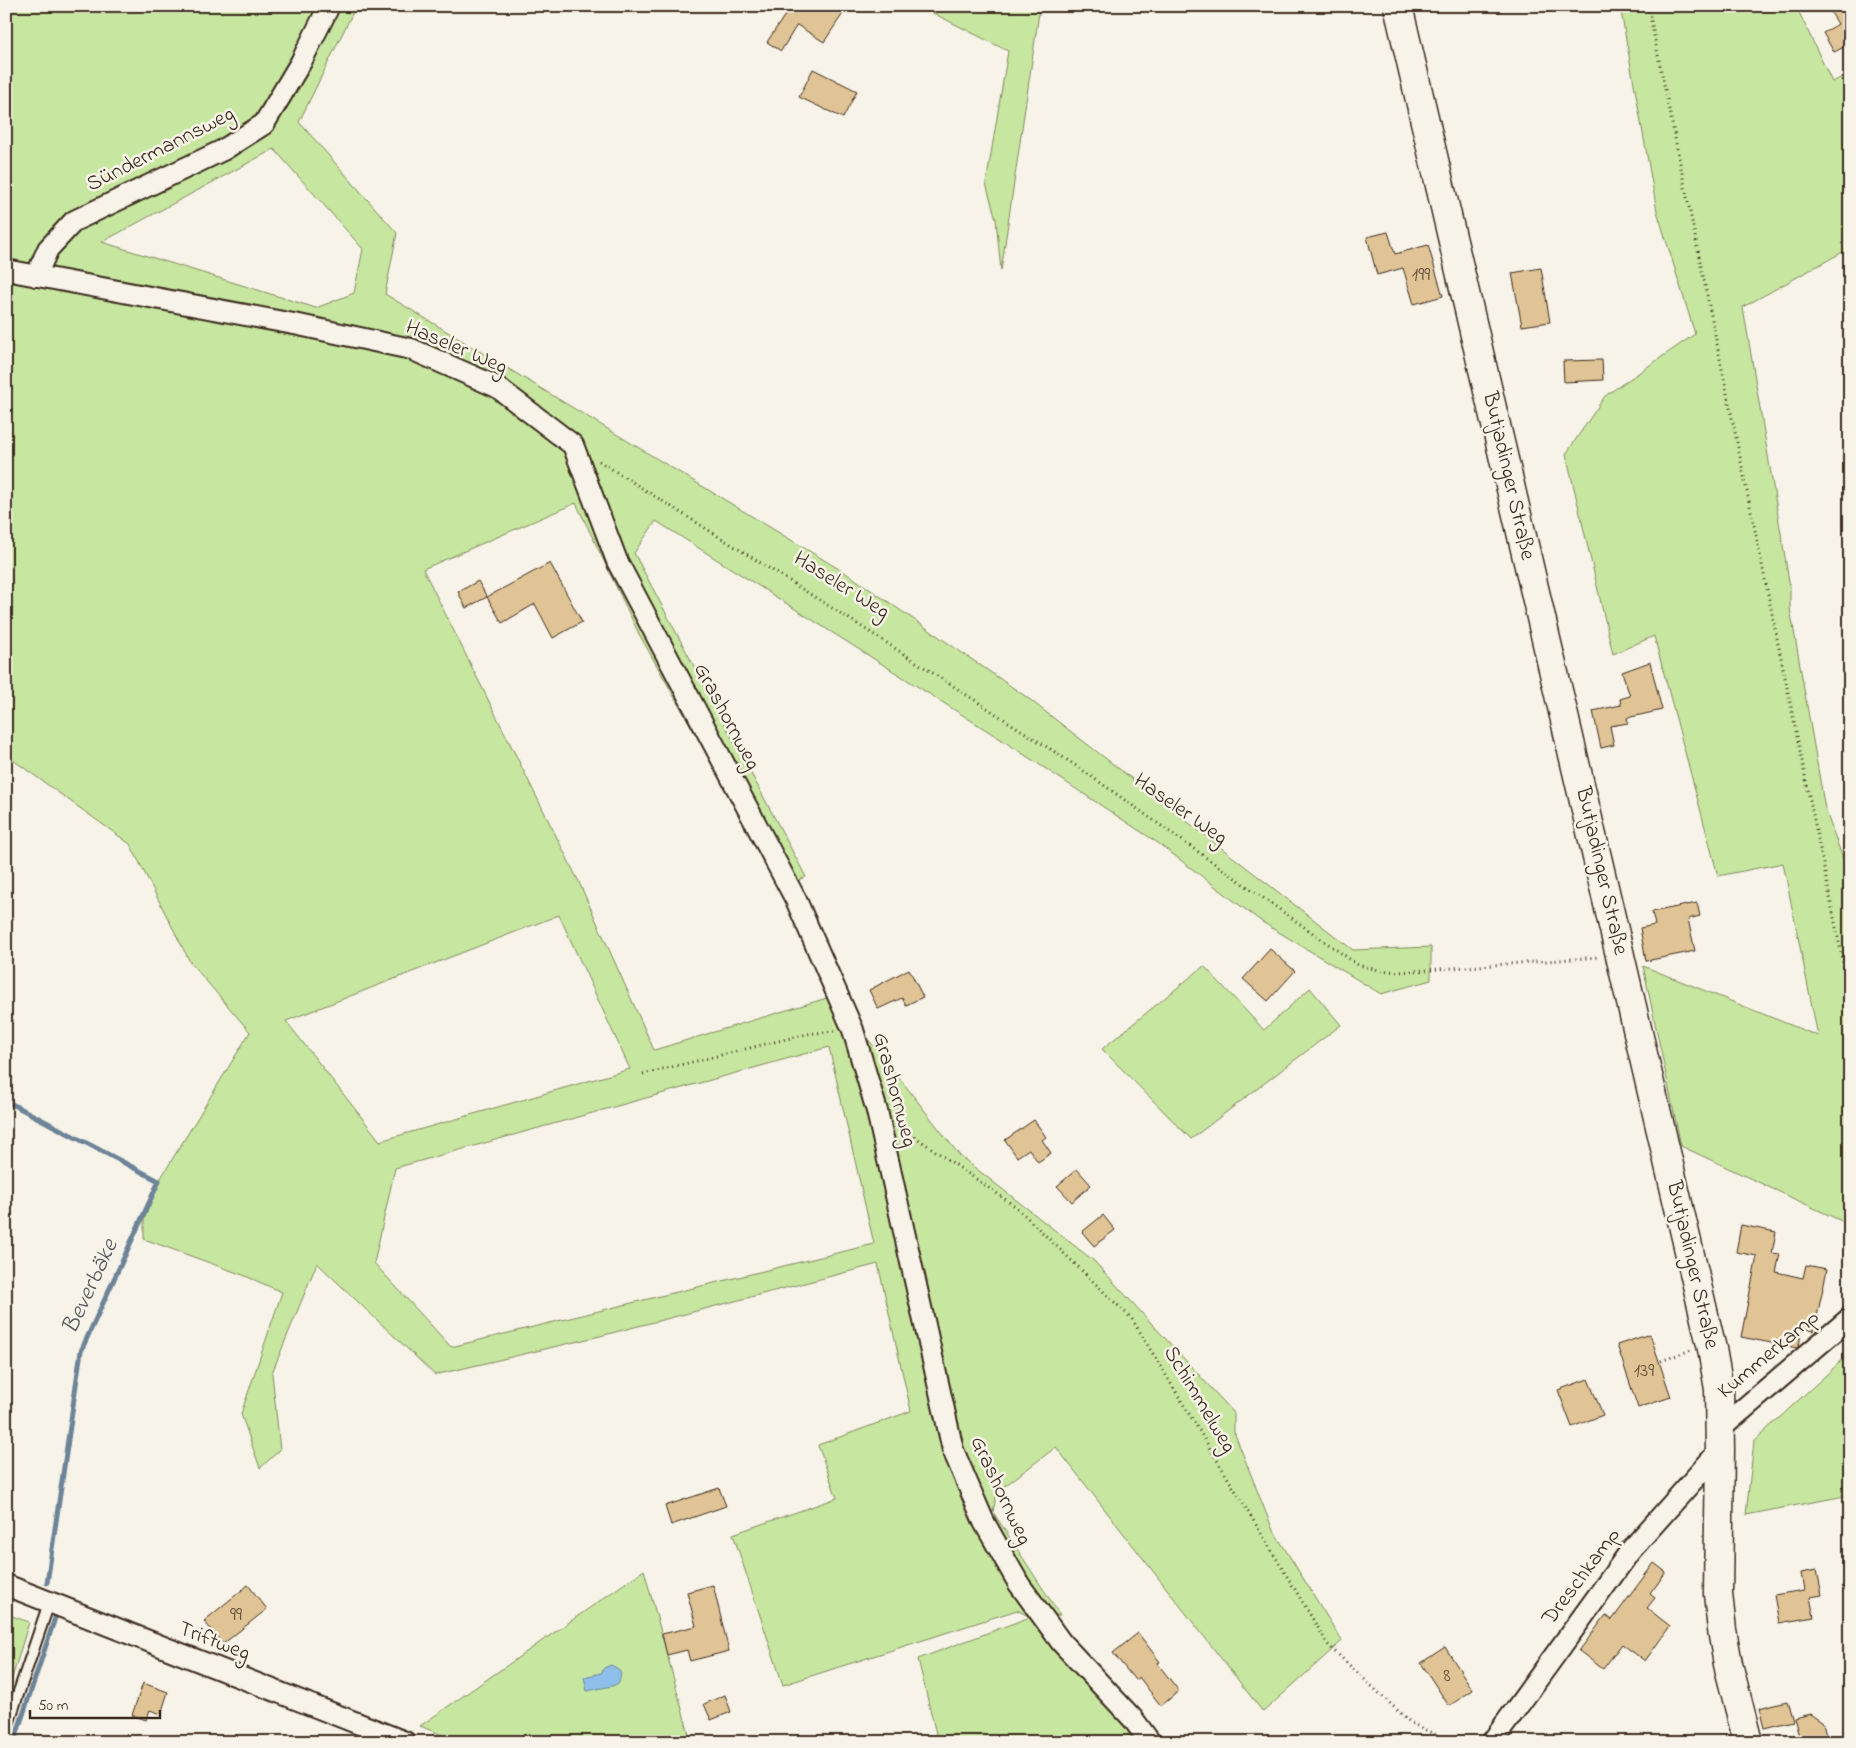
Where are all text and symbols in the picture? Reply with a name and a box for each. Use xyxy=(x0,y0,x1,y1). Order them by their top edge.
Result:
street label: Sündermannsweg xyxy=(81,99,241,202)
house number: 199 xyxy=(1412,261,1430,290)
street label: Haseler Weg xyxy=(399,312,512,385)
street label: Butjadinger Straße xyxy=(1472,388,1543,564)
street label: Haseler Weg xyxy=(786,544,896,629)
street label: Grashornweg xyxy=(683,658,768,777)
street label: Haseler Weg xyxy=(1126,766,1234,855)
street label: Butjadinger Straße xyxy=(1565,783,1636,959)
street label: Grashornweg xyxy=(862,1029,925,1151)
street label: Butjadinger Straße xyxy=(1656,1177,1727,1353)
water label: Beverbäke xyxy=(54,1233,129,1340)
street label: Kummerkamp xyxy=(1711,1303,1827,1407)
street label: Schimmelweg xyxy=(1153,1340,1244,1460)
house number: 139 xyxy=(1634,1357,1654,1386)
street label: Grashornweg xyxy=(960,1431,1039,1551)
street label: Dreschkamp xyxy=(1534,1522,1629,1633)
house number: 99 xyxy=(230,1601,242,1630)
street label: Triftweg xyxy=(173,1614,255,1671)
house number: 8 xyxy=(1443,1662,1451,1691)
scale bar xyxy=(30,1688,160,1720)
text: 50 m xyxy=(38,1695,69,1717)

